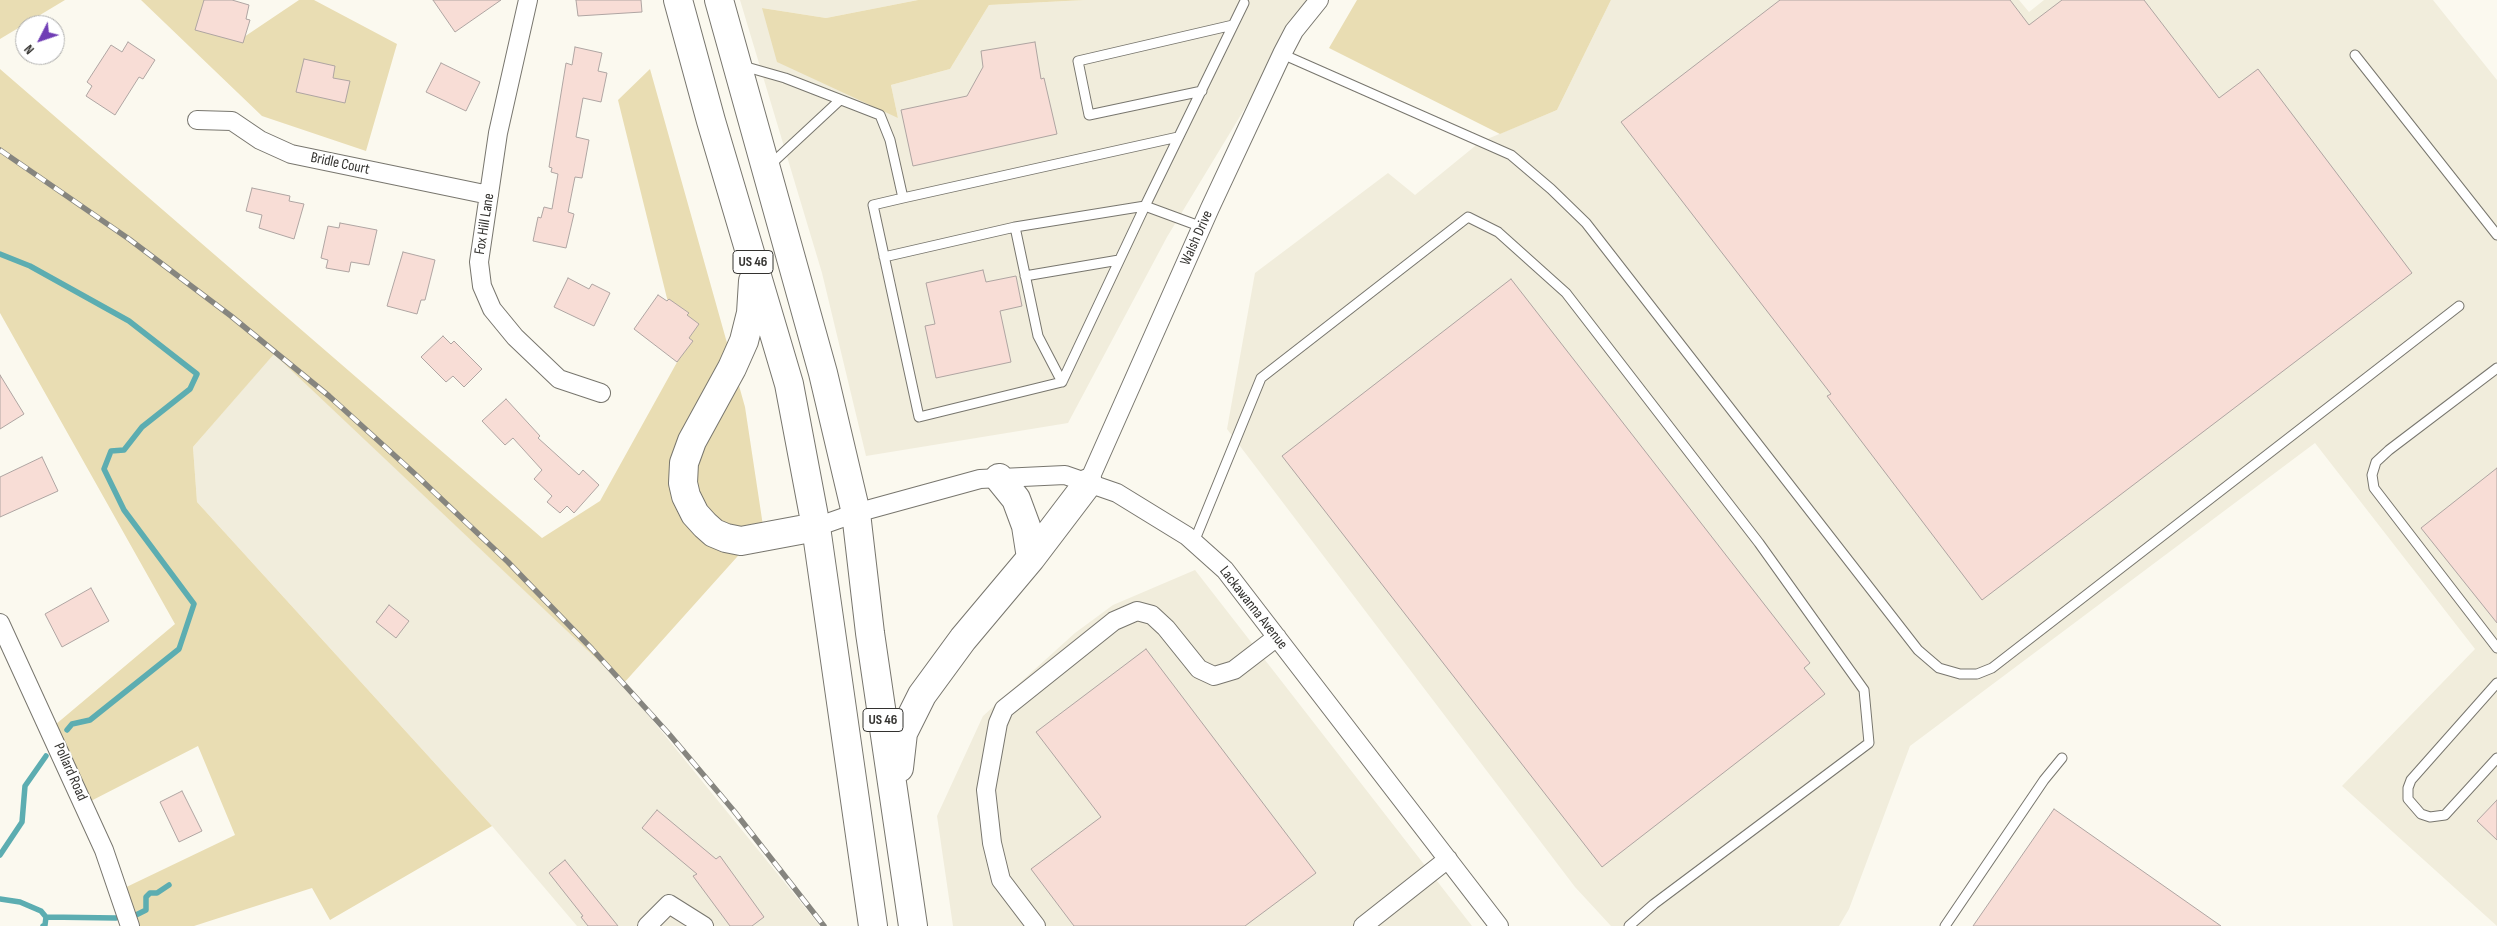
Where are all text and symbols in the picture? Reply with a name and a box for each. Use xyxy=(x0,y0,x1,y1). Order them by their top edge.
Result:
north arrow xyxy=(15,15,65,65)
text: N xyxy=(20,41,38,58)
street label: Bridle Court xyxy=(309,149,371,179)
street label: Fox Hill Lane xyxy=(471,192,499,256)
street label: Walsh Drive xyxy=(1177,208,1217,268)
road number: US 46 xyxy=(733,250,773,274)
street label: Lackawanna Avenue xyxy=(1215,563,1291,653)
road number: US 46 xyxy=(863,708,903,732)
street label: Pollard Road xyxy=(49,740,91,804)

